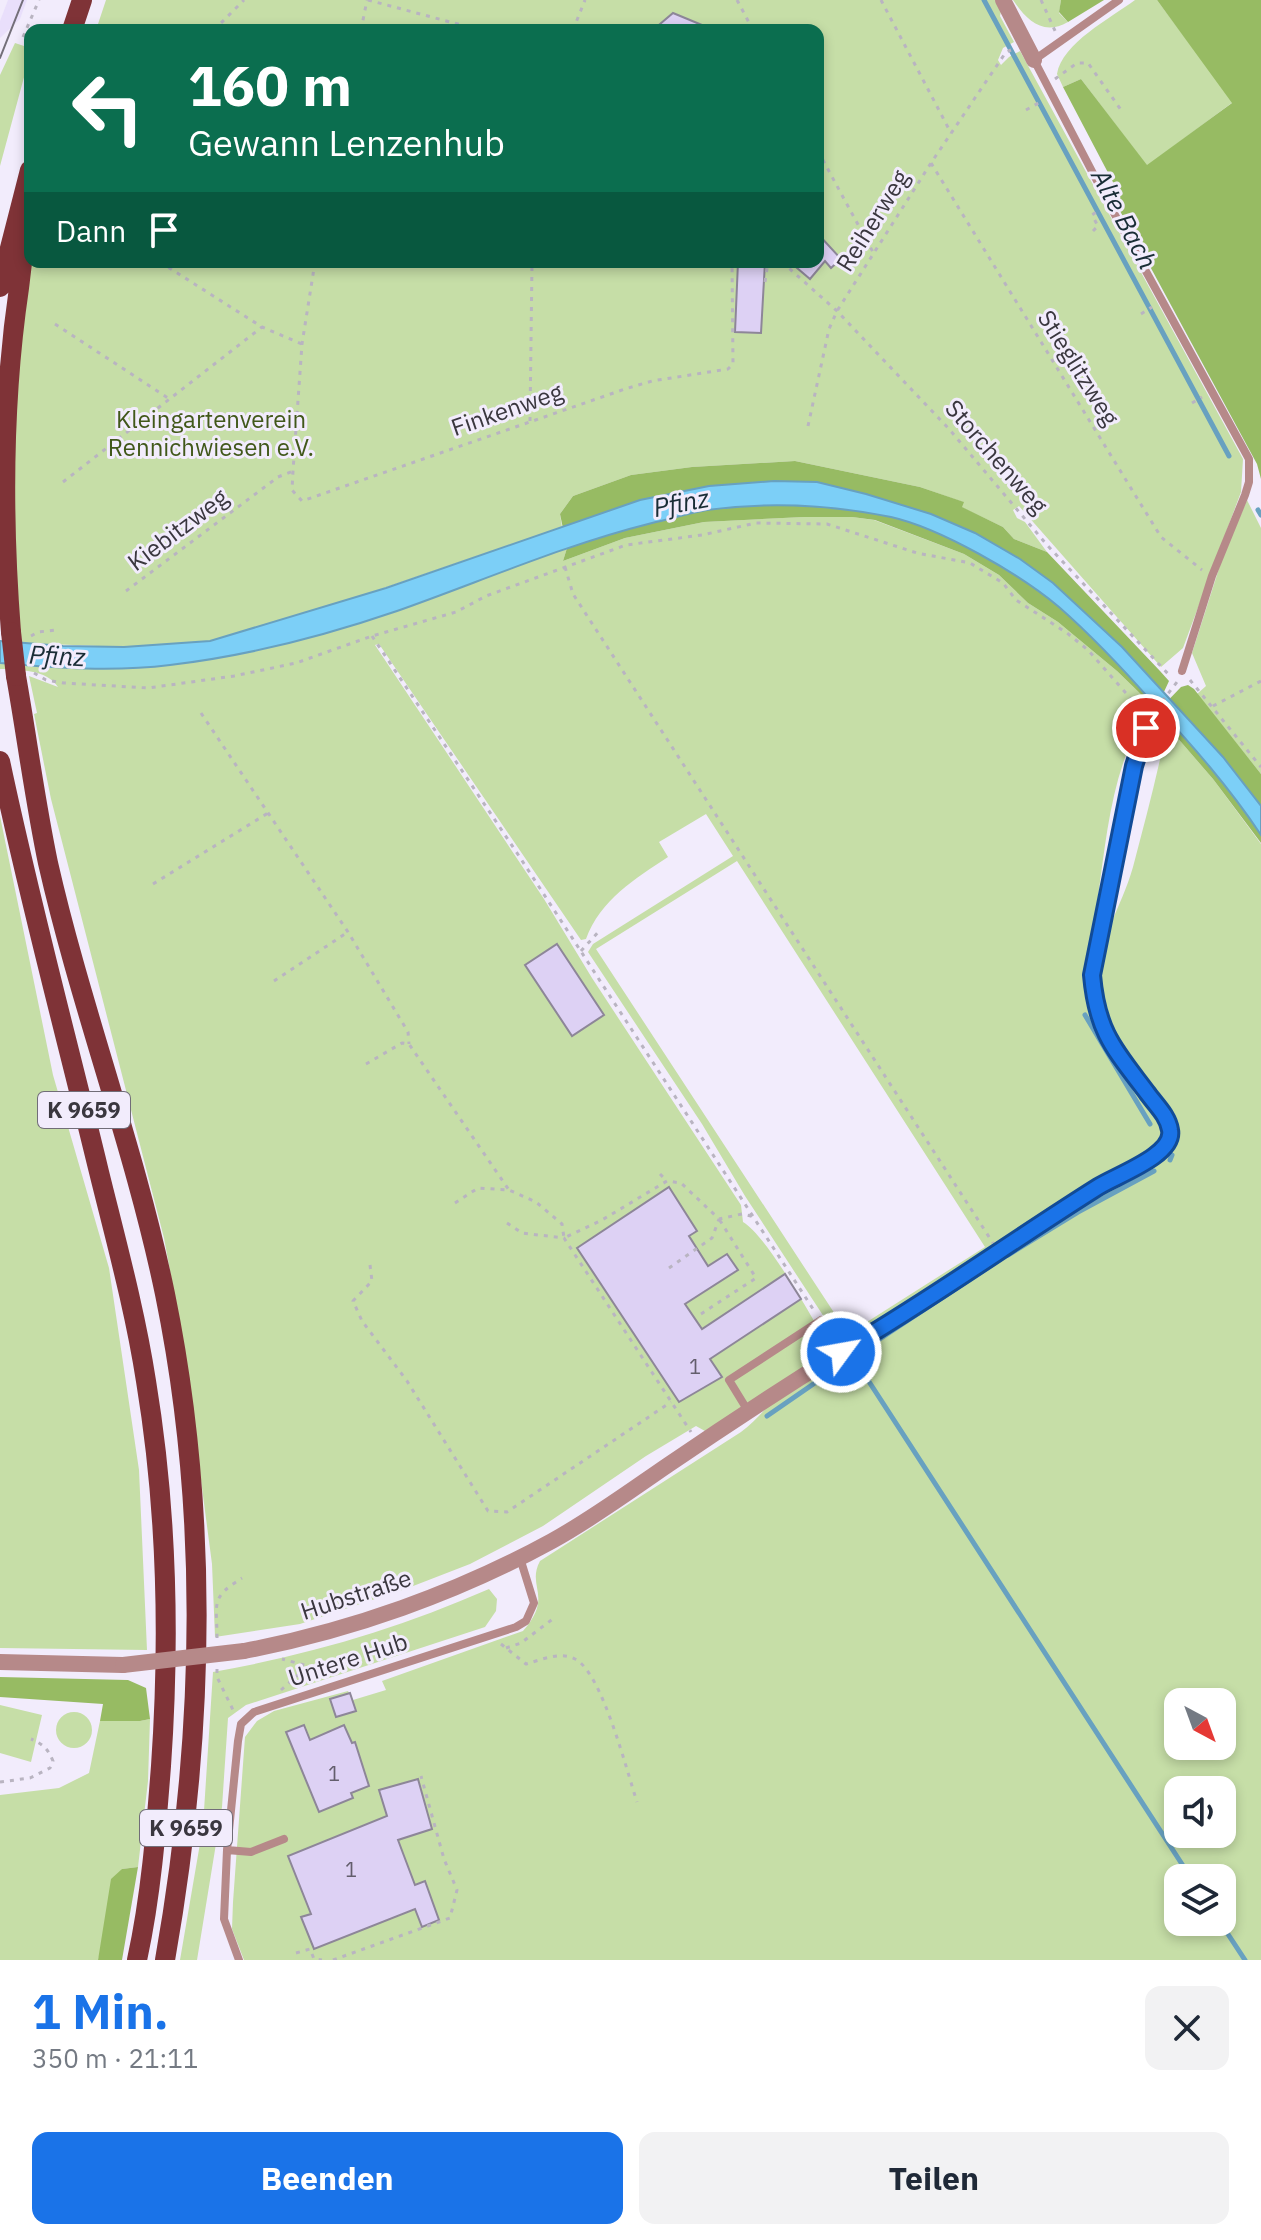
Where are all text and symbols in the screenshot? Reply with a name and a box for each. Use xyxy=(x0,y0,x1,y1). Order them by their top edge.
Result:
text: 160 m xyxy=(188,49,352,121)
icon: left xyxy=(56,56,160,160)
text: Gewann Lenzenhub xyxy=(188,119,505,166)
water label: Alte Bach xyxy=(1084,161,1166,275)
street label: Reiherweg xyxy=(828,163,916,277)
icon: arrive xyxy=(142,208,186,252)
text: Dann xyxy=(56,211,126,250)
street label: Stieglitzweg xyxy=(1031,304,1127,432)
street label: Finkenweg xyxy=(447,375,567,443)
street label: Storchenweg xyxy=(938,393,1055,520)
park label: Kleingartenverein Rennichwiesen e.V. xyxy=(108,403,314,463)
water label: Pfinz xyxy=(650,480,712,524)
street label: Kiebitzweg xyxy=(121,481,234,578)
water label: Pfinz xyxy=(28,637,86,673)
pin xyxy=(1112,694,1180,762)
icon: arrive xyxy=(1124,706,1168,750)
road number: K 9659 xyxy=(38,1092,130,1128)
position arrow xyxy=(799,1310,883,1394)
house number: 1 xyxy=(689,1353,701,1380)
street label: Hubstraße xyxy=(296,1561,415,1627)
street label: Untere Hub xyxy=(284,1625,411,1693)
north arrow xyxy=(1164,1688,1236,1760)
map controls xyxy=(1164,1688,1236,1936)
house number: 1 xyxy=(328,1760,340,1787)
button: sound xyxy=(1164,1776,1236,1848)
road number: K 9659 xyxy=(140,1810,232,1846)
house number: 1 xyxy=(345,1856,357,1883)
button: layers xyxy=(1164,1864,1236,1936)
text: 1 Min. xyxy=(32,1980,169,2042)
button: close xyxy=(1145,1986,1229,2070)
text: 350 m · 21:11 xyxy=(32,2041,198,2075)
button: Beenden xyxy=(32,2132,623,2224)
button: Teilen xyxy=(639,2132,1229,2224)

